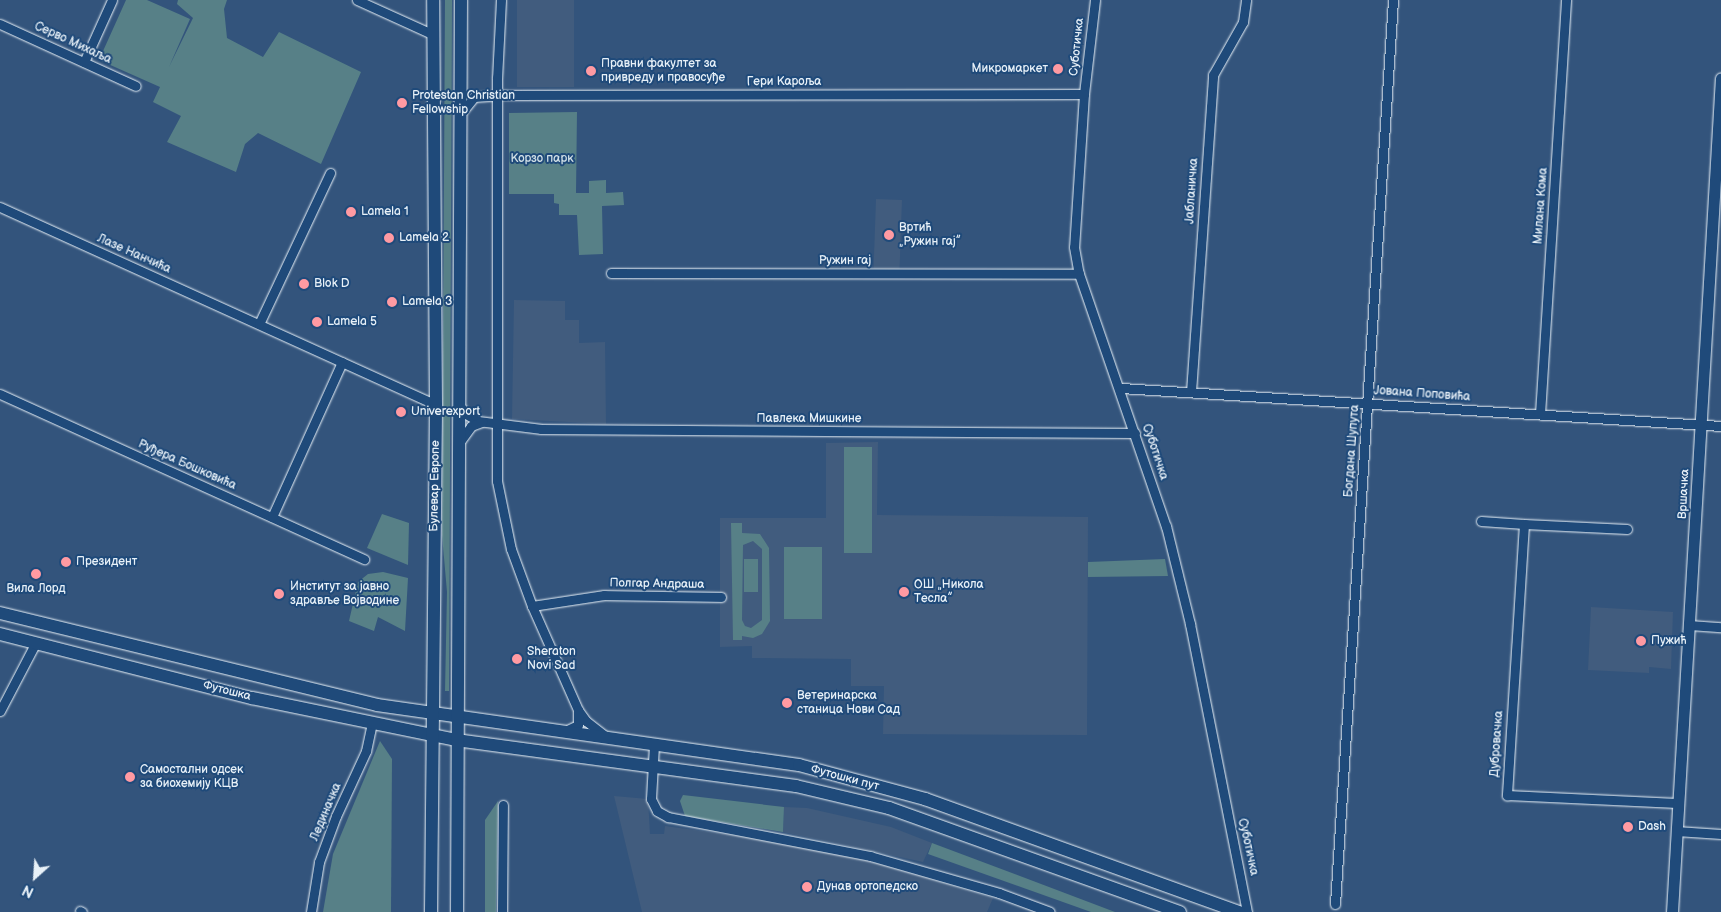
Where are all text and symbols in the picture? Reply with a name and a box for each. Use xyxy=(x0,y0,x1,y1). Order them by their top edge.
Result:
street label: Суботичка xyxy=(1067,17,1087,77)
street label: Серво Михаља xyxy=(32,19,114,67)
place label: Правни факултет за привреду и правосуђе xyxy=(601,57,725,85)
place label: Микромаркет xyxy=(971,62,1048,76)
marker: Микромаркет xyxy=(1052,63,1064,75)
marker: Правни факултет за привреду и правосуђе xyxy=(585,65,597,77)
street label: Гери Кароља xyxy=(747,75,821,89)
place label: Protestan Christian Fellowship xyxy=(412,89,515,117)
marker: Protestan Christian Fellowship xyxy=(396,97,408,109)
park label: Корзо парк xyxy=(510,152,574,166)
street label: Јабланичка xyxy=(1183,157,1201,225)
street label: Милана Кома xyxy=(1531,167,1551,245)
place label: Lamela 1 xyxy=(361,205,409,219)
marker: Lamela 1 xyxy=(345,206,357,218)
place label: Вртић „Ружин гај” xyxy=(899,221,961,249)
marker: Вртић „Ружин гај” xyxy=(883,229,895,241)
street label: Лазе Нанчића xyxy=(95,231,173,277)
place label: Lamela 2 xyxy=(399,231,449,245)
marker: Lamela 2 xyxy=(383,232,395,244)
street label: Ружин гај xyxy=(819,254,871,268)
place label: Blok D xyxy=(314,277,349,291)
marker: Blok D xyxy=(298,278,310,290)
place label: Lamela 3 xyxy=(402,295,452,309)
marker: Lamela 3 xyxy=(386,296,398,308)
place label: Lamela 5 xyxy=(327,315,377,329)
marker: Lamela 5 xyxy=(311,316,323,328)
street label: Јована Поповића xyxy=(1373,383,1471,405)
street label: Богдана Шупута xyxy=(1342,404,1362,498)
place label: Univerexport xyxy=(411,405,480,419)
marker: Univerexport xyxy=(395,406,407,418)
street label: Павлека Мишкине xyxy=(757,412,861,426)
street label: Суботичка xyxy=(1139,422,1171,482)
street label: Руђера Бошковића xyxy=(136,437,238,493)
street label: Булевар Европе xyxy=(427,440,443,532)
street label: Вршачка xyxy=(1675,469,1693,519)
place label: Президент xyxy=(76,555,137,569)
marker: Президент xyxy=(60,556,72,568)
marker: Вила Лорд xyxy=(30,568,42,580)
street label: Полгар Андраша xyxy=(609,576,705,592)
place label: ОШ „Никола Тесла” xyxy=(914,578,984,606)
place label: Институт за јавно здравље Војводине xyxy=(290,580,399,608)
place label: Вила Лорд xyxy=(6,582,66,596)
marker: ОШ „Никола Тесла” xyxy=(898,586,910,598)
marker: Институт за јавно здравље Војводине xyxy=(272,587,286,601)
place label: Пужић xyxy=(1651,634,1687,648)
marker: Пужић xyxy=(1635,635,1647,647)
place label: Sheraton Novi Sad xyxy=(527,645,576,673)
marker: Sheraton Novi Sad xyxy=(511,653,523,665)
street label: Футошка xyxy=(202,678,252,704)
place label: Ветеринарска станица Нови Сад xyxy=(797,689,900,717)
marker: Ветеринарска станица Нови Сад xyxy=(781,697,793,709)
street label: Дубровачка xyxy=(1487,710,1507,778)
street label: Футошки пут xyxy=(809,762,881,794)
place label: Самостални одсек за биохемију КЦВ xyxy=(140,763,243,791)
marker: Самостални одсек за биохемију КЦВ xyxy=(124,771,136,783)
street label: Лединачка xyxy=(307,781,345,843)
street label: Суботичка xyxy=(1235,817,1261,877)
place label: Dash xyxy=(1638,820,1666,834)
marker: Dash xyxy=(1622,821,1634,833)
north arrow xyxy=(10,852,60,902)
place label: Дунав ортопедско xyxy=(817,880,918,894)
text: N xyxy=(20,881,37,901)
marker: Дунав ортопедско xyxy=(801,881,813,893)

